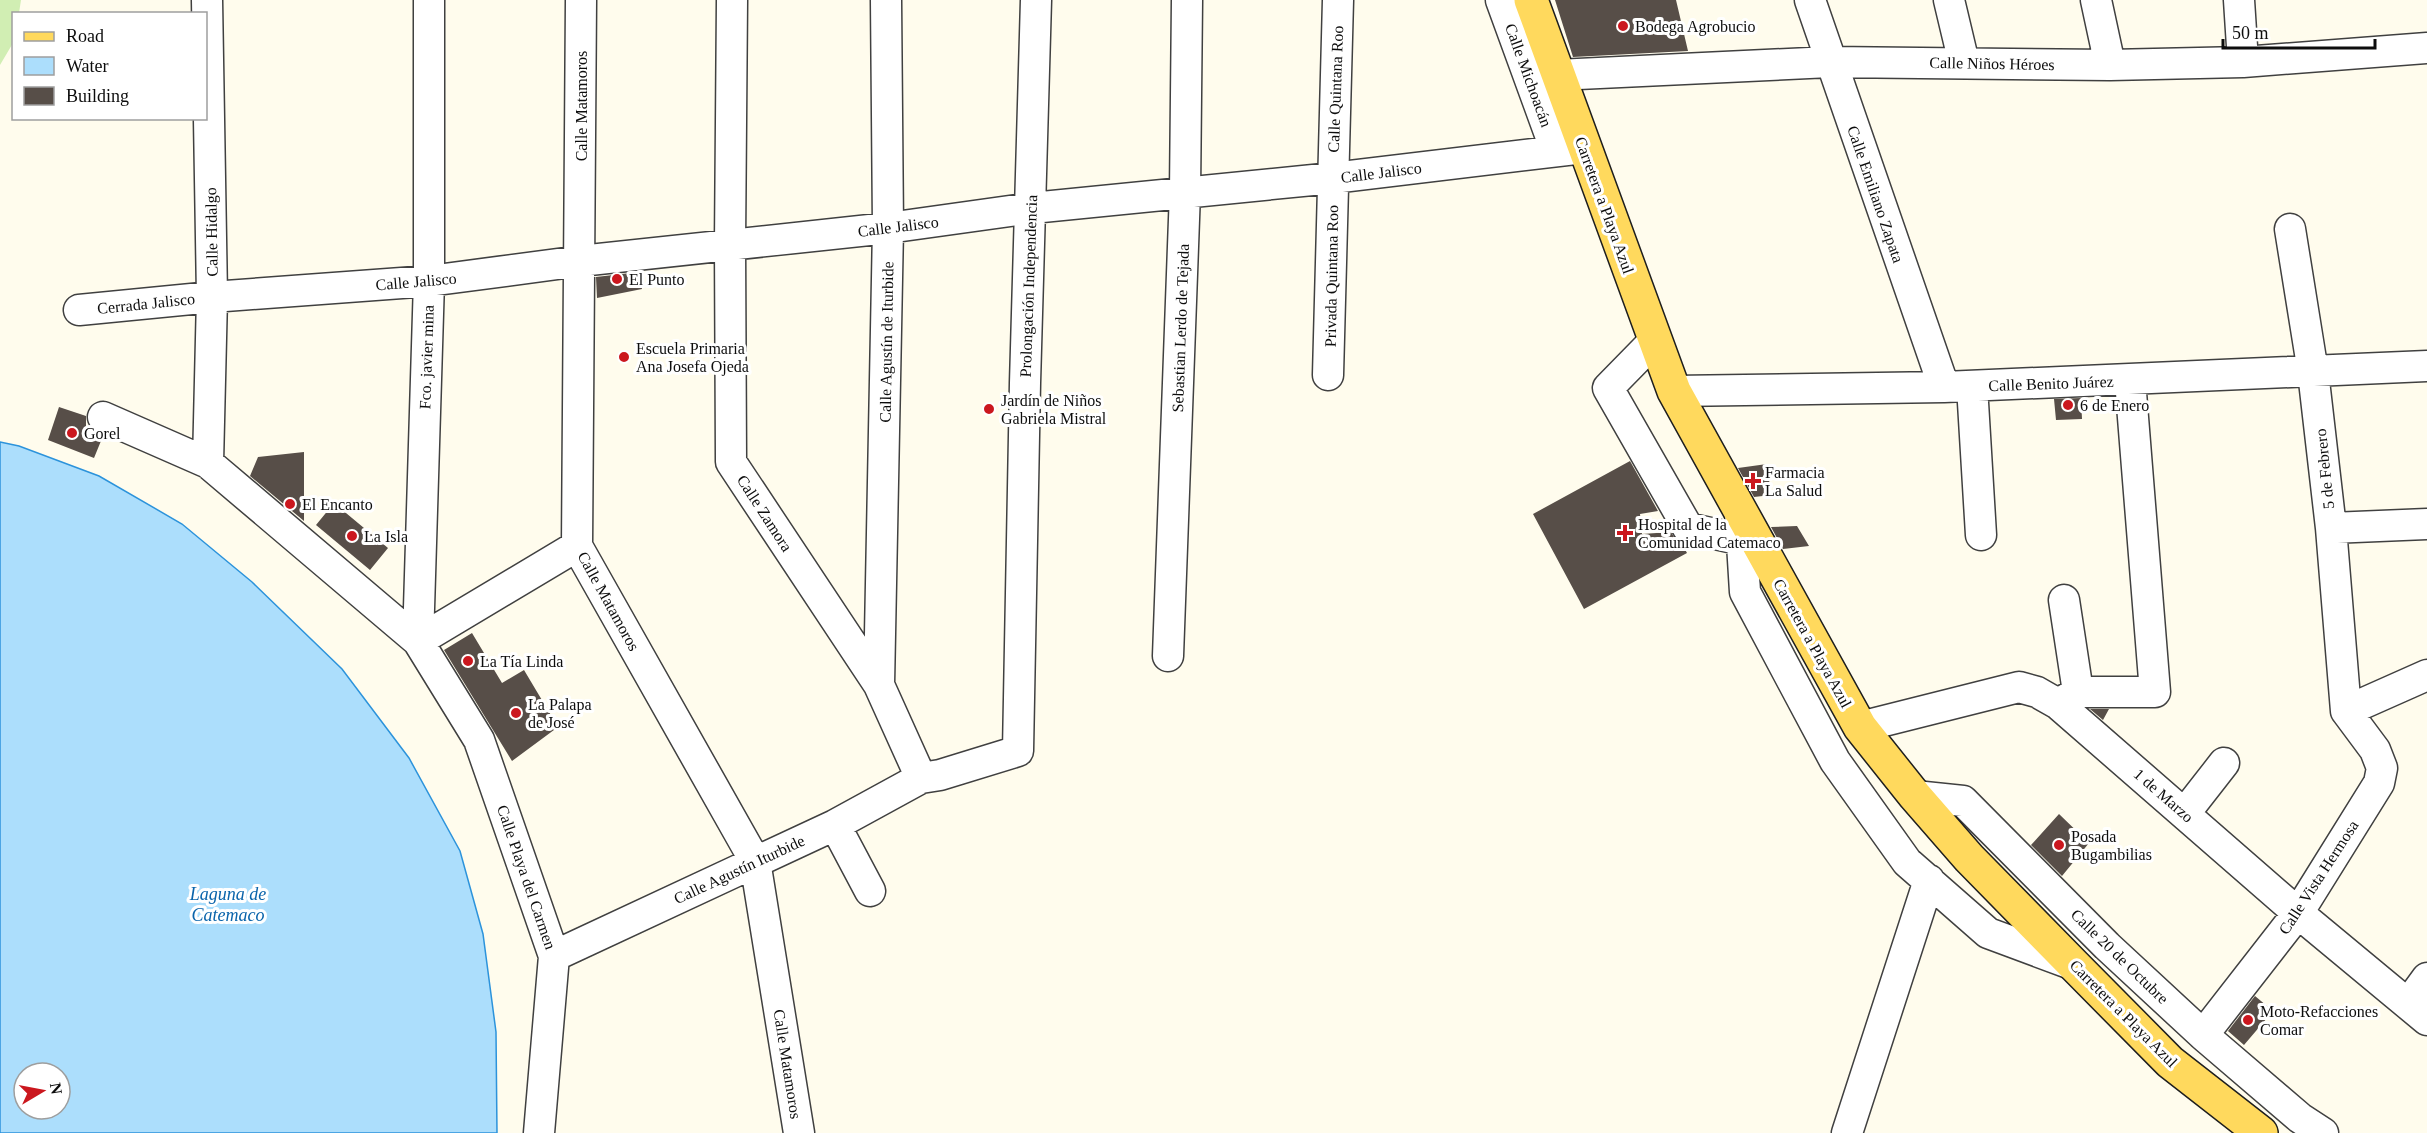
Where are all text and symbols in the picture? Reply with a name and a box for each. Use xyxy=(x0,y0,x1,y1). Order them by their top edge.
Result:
legend xyxy=(12,12,207,120)
scale bar xyxy=(2223,12,2374,50)
place label: Bodega Agrobucio xyxy=(1635,18,1755,36)
marker: Bodega Agrobucio xyxy=(1616,19,1630,33)
street label: Calle Michoacán xyxy=(1502,21,1555,129)
text: 50 m xyxy=(2232,23,2269,43)
street label: Calle Quintana Roo xyxy=(1325,25,1346,153)
text: Road xyxy=(66,26,104,46)
street label: Calle Matamoros xyxy=(573,51,590,161)
street label: Calle Niños Héroes xyxy=(1929,54,2055,73)
text: Water xyxy=(66,56,109,76)
text: Building xyxy=(66,86,129,106)
street label: Calle Emiliano Zapata xyxy=(1843,123,1907,265)
street label: Carretera a Playa Azul xyxy=(1571,134,1637,277)
street label: Calle Jalisco xyxy=(1340,159,1422,186)
street label: Calle Hidalgo xyxy=(202,187,222,277)
street label: Prolongación Independencia xyxy=(1017,194,1041,378)
street label: Privada Quintana Roo xyxy=(1322,205,1341,347)
street label: Calle Jalisco xyxy=(857,213,939,240)
street label: Sebastian Lerdo de Tejada xyxy=(1169,243,1193,413)
street label: Calle Agustín de Iturbide xyxy=(877,261,897,423)
street label: Calle Jalisco xyxy=(375,269,457,294)
place label: El Punto xyxy=(629,271,685,288)
marker: El Punto xyxy=(610,272,624,286)
street label: Cerrada Jalisco xyxy=(96,290,196,317)
street label: Fco. javier mina xyxy=(416,305,438,410)
place label: Escuela Primaria Ana Josefa Ojeda xyxy=(636,340,749,376)
marker: Escuela Primaria Ana Josefa Ojeda xyxy=(617,350,631,364)
street label: Calle Benito Juárez xyxy=(1988,373,2114,394)
place label: Jardín de Niños Gabriela Mistral xyxy=(1001,392,1107,427)
place label: 6 de Enero xyxy=(2080,397,2149,414)
marker: 6 de Enero xyxy=(2061,398,2075,412)
marker: Jardín de Niños Gabriela Mistral xyxy=(982,402,996,416)
place label: Gorel xyxy=(84,425,121,442)
marker: Gorel xyxy=(65,426,79,440)
street label: 5 de Febrero xyxy=(2312,428,2337,510)
place label: Farmacia La Salud xyxy=(1765,464,1825,499)
street label: Calle Zamora xyxy=(734,472,796,555)
marker: Farmacia La Salud xyxy=(1746,474,1760,488)
place label: El Encanto xyxy=(302,496,373,513)
marker: El Encanto xyxy=(283,497,297,511)
place label: Hospital de la Comunidad Catemaco xyxy=(1638,516,1781,551)
marker: Hospital de la Comunidad Catemaco xyxy=(1616,524,1634,542)
place label: La Isla xyxy=(364,528,408,545)
marker: La Isla xyxy=(345,529,359,543)
street label: Calle Matamoros xyxy=(574,549,643,654)
street label: Carretera a Playa Azul xyxy=(1769,576,1855,711)
place label: La Tía Linda xyxy=(480,653,563,670)
marker: La Tía Linda xyxy=(461,654,475,668)
place label: La Palapa de José xyxy=(528,696,592,731)
marker: La Palapa de José xyxy=(509,706,523,720)
street label: 1 de Marzo xyxy=(2131,765,2197,826)
street label: Calle Playa del Carmen xyxy=(493,803,559,952)
street label: Calle Vista Hermosa xyxy=(2275,817,2362,937)
place label: Posada Bugambilias xyxy=(2071,828,2152,864)
street label: Calle Agustín Iturbide xyxy=(671,832,808,908)
marker: Posada Bugambilias xyxy=(2052,838,2066,852)
water label: Laguna de Catemaco xyxy=(189,884,266,925)
street label: Calle 20 de Octubre xyxy=(2068,906,2172,1007)
street label: Carretera a Playa Azul xyxy=(2066,956,2181,1072)
place label: Moto-Refacciones Comar xyxy=(2260,1003,2378,1038)
street label: Calle Matamoros xyxy=(770,1008,805,1120)
marker: Moto-Refacciones Comar xyxy=(2241,1013,2255,1027)
north arrow xyxy=(12,1061,72,1121)
text: N xyxy=(47,1081,66,1096)

